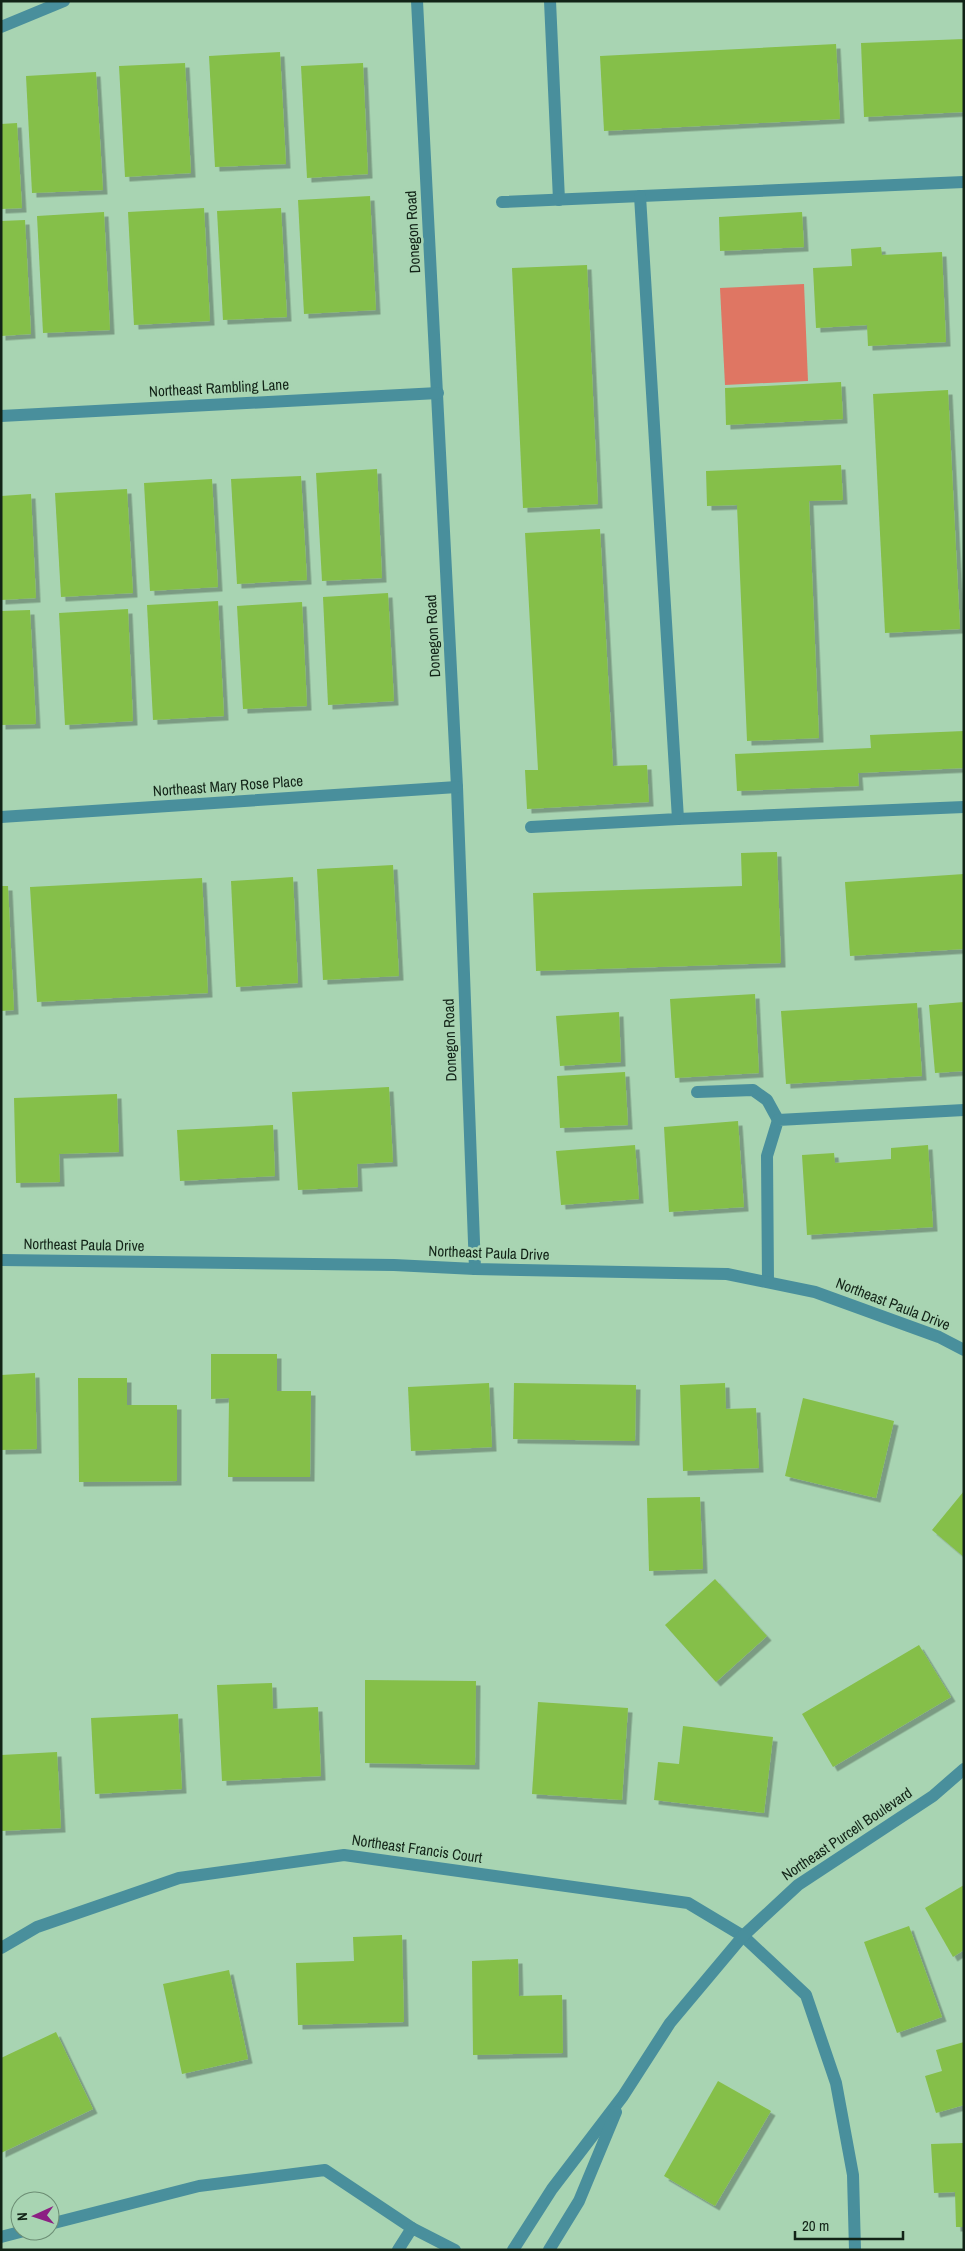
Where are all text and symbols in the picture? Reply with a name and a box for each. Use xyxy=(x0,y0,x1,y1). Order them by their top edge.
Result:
street label: Donegon Road xyxy=(400,190,425,274)
street label: Northeast Rambling Lane xyxy=(148,373,290,402)
street label: Donegon Road xyxy=(420,594,445,678)
street label: Northeast Mary Rose Place xyxy=(152,770,304,801)
street label: Donegon Road xyxy=(438,998,461,1082)
street label: Northeast Paula Drive xyxy=(23,1233,145,1256)
street label: Northeast Paula Drive xyxy=(428,1240,550,1265)
street label: Northeast Paula Drive xyxy=(833,1272,954,1335)
street label: Northeast Purcell Boulevard xyxy=(777,1782,916,1885)
street label: Northeast Francis Court xyxy=(351,1829,484,1868)
north arrow xyxy=(10,2191,60,2241)
scale bar xyxy=(795,2208,902,2240)
text: N xyxy=(13,2212,31,2221)
text: 20 m xyxy=(802,2215,829,2236)

